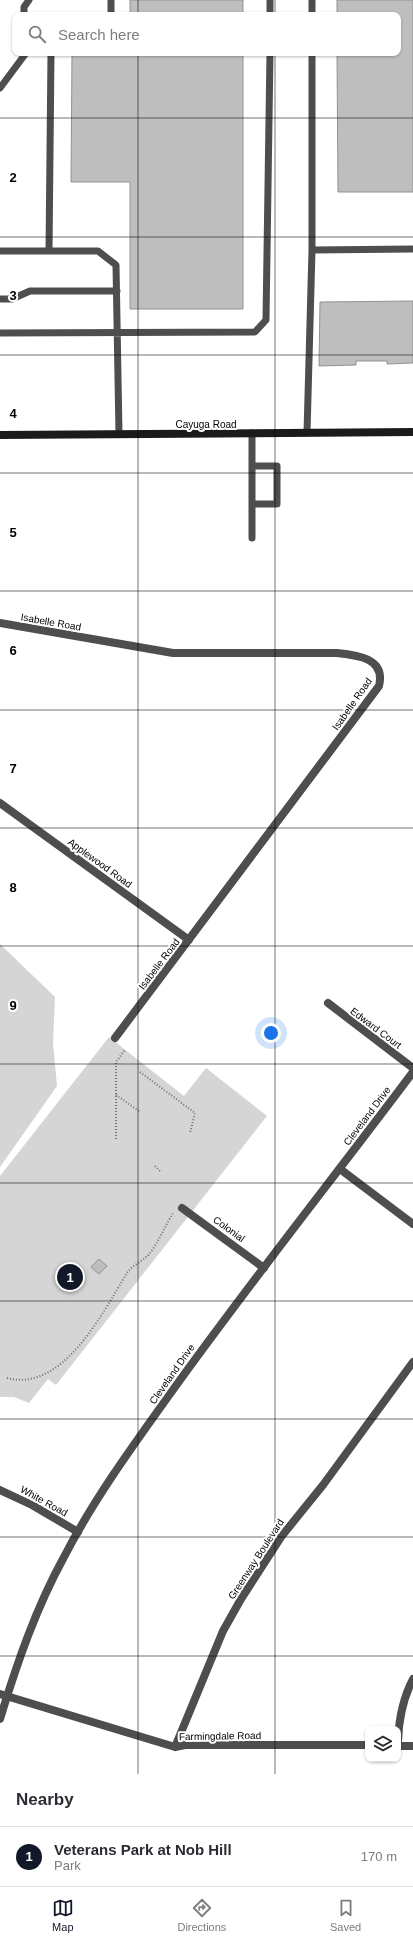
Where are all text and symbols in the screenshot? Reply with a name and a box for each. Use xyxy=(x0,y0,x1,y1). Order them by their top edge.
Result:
search box xyxy=(12,12,401,56)
icon: search xyxy=(26,23,48,45)
text: Search here xyxy=(58,26,140,43)
text: 2 xyxy=(9,170,17,185)
text: 3 xyxy=(9,288,17,303)
text: 4 xyxy=(9,406,17,421)
street label: Cayuga Road xyxy=(175,419,237,430)
text: 5 xyxy=(9,525,17,540)
street label: Isabelle Road xyxy=(20,611,82,633)
text: 6 xyxy=(9,643,17,658)
street label: Isabelle Road xyxy=(330,676,374,732)
text: 7 xyxy=(9,761,17,776)
street label: Applewood Road xyxy=(66,836,134,890)
text: 8 xyxy=(9,880,17,895)
street label: Isabelle Road xyxy=(136,936,182,992)
text: 9 xyxy=(9,998,17,1013)
street label: Edward Court xyxy=(348,1005,404,1051)
your location xyxy=(261,1023,281,1043)
street label: Cleveland Drive xyxy=(341,1084,393,1147)
street label: Colonial xyxy=(211,1214,247,1244)
pin: 1 xyxy=(57,1262,83,1292)
street label: Cleveland Drive xyxy=(147,1342,197,1406)
street label: White Road xyxy=(18,1484,70,1518)
street label: Greenway Boulevard xyxy=(226,1517,286,1601)
map controls xyxy=(365,1726,401,1762)
button: layers xyxy=(365,1726,401,1762)
street label: Farmingdale Road xyxy=(179,1730,261,1742)
text: Nearby xyxy=(16,1790,74,1809)
text: Veterans Park at Nob Hill xyxy=(54,1841,232,1858)
text: 1 xyxy=(25,1849,33,1864)
text: 170 m xyxy=(361,1849,397,1864)
text: Park xyxy=(54,1858,81,1873)
tab: Map xyxy=(52,1897,74,1933)
tab: Directions xyxy=(177,1897,226,1933)
tab: Saved xyxy=(330,1897,361,1933)

